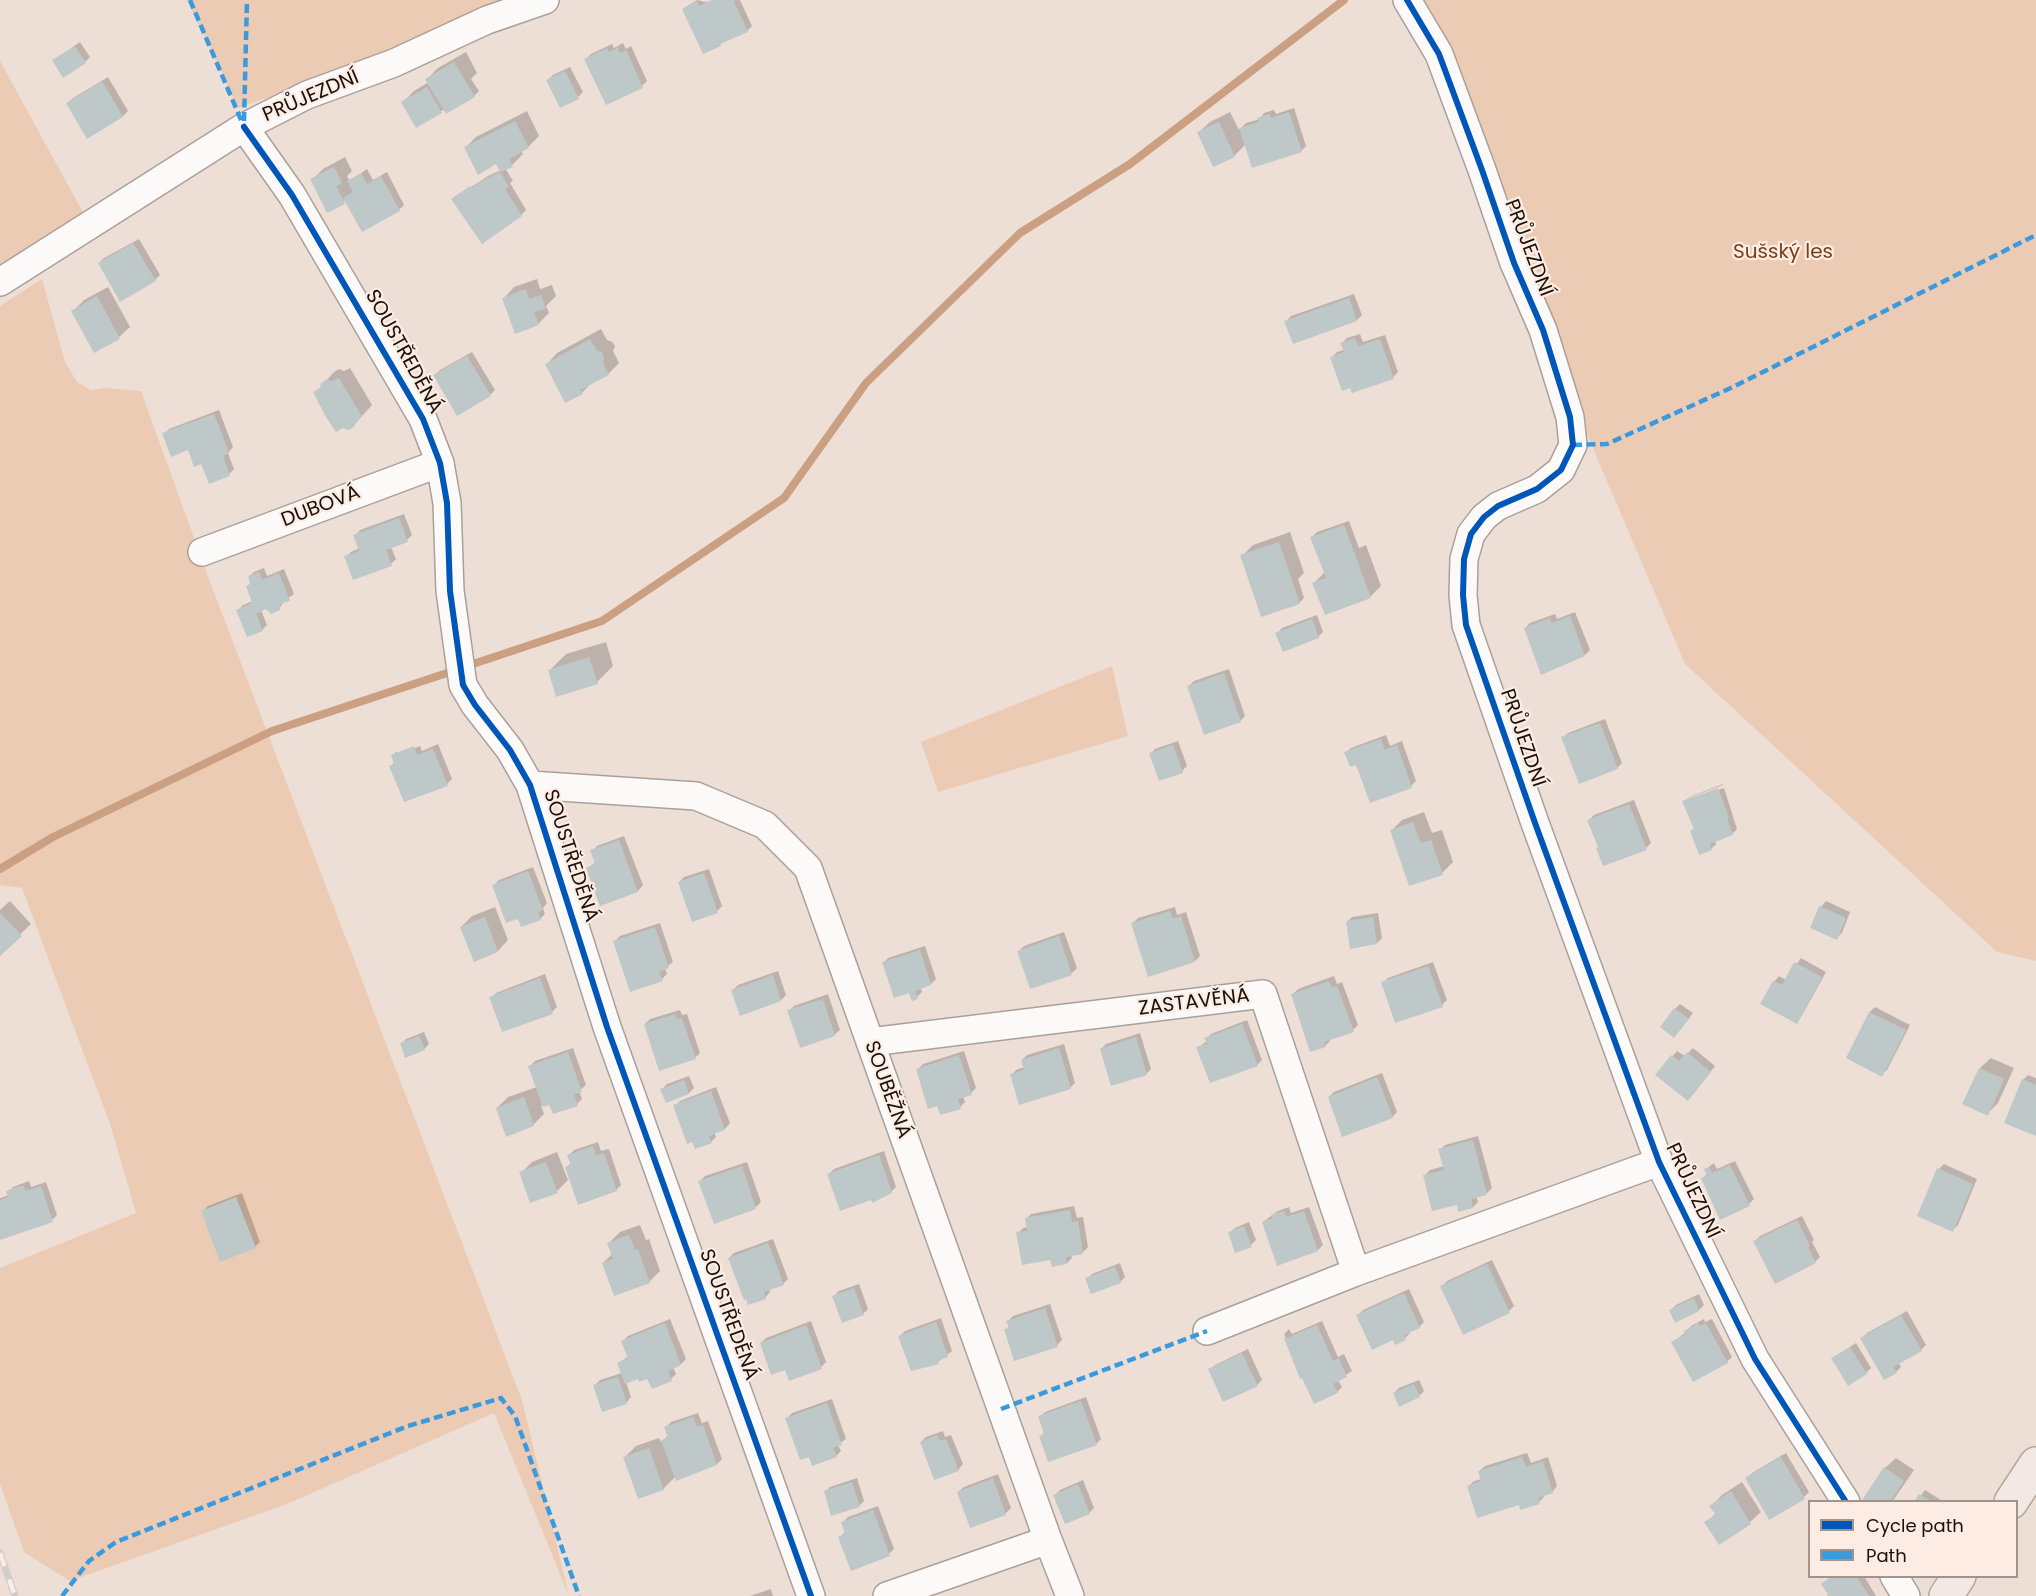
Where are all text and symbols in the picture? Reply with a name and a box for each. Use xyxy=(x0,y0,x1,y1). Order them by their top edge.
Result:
street label: PRŮJEZDNÍ xyxy=(259,66,363,128)
street label: PRŮJEZDNÍ xyxy=(1499,196,1557,300)
park label: Sušský les xyxy=(1733,241,1833,265)
street label: SOUSTŘEDĚNÁ xyxy=(359,286,447,418)
street label: DUBOVÁ xyxy=(278,481,364,533)
street label: PRŮJEZDNÍ xyxy=(1494,686,1550,790)
street label: SOUSTŘEDĚNÁ xyxy=(537,787,603,925)
street label: ZASTAVĚNÁ xyxy=(1137,984,1251,1022)
street label: SOUBĚŽNÁ xyxy=(858,1038,916,1142)
street label: PRŮJEZDNÍ xyxy=(1660,1140,1724,1242)
street label: SOUSTŘEDĚNÁ xyxy=(693,1246,763,1384)
legend xyxy=(1808,1500,2018,1578)
text: Cycle path xyxy=(1866,1513,1964,1538)
text: Path xyxy=(1866,1543,1907,1568)

